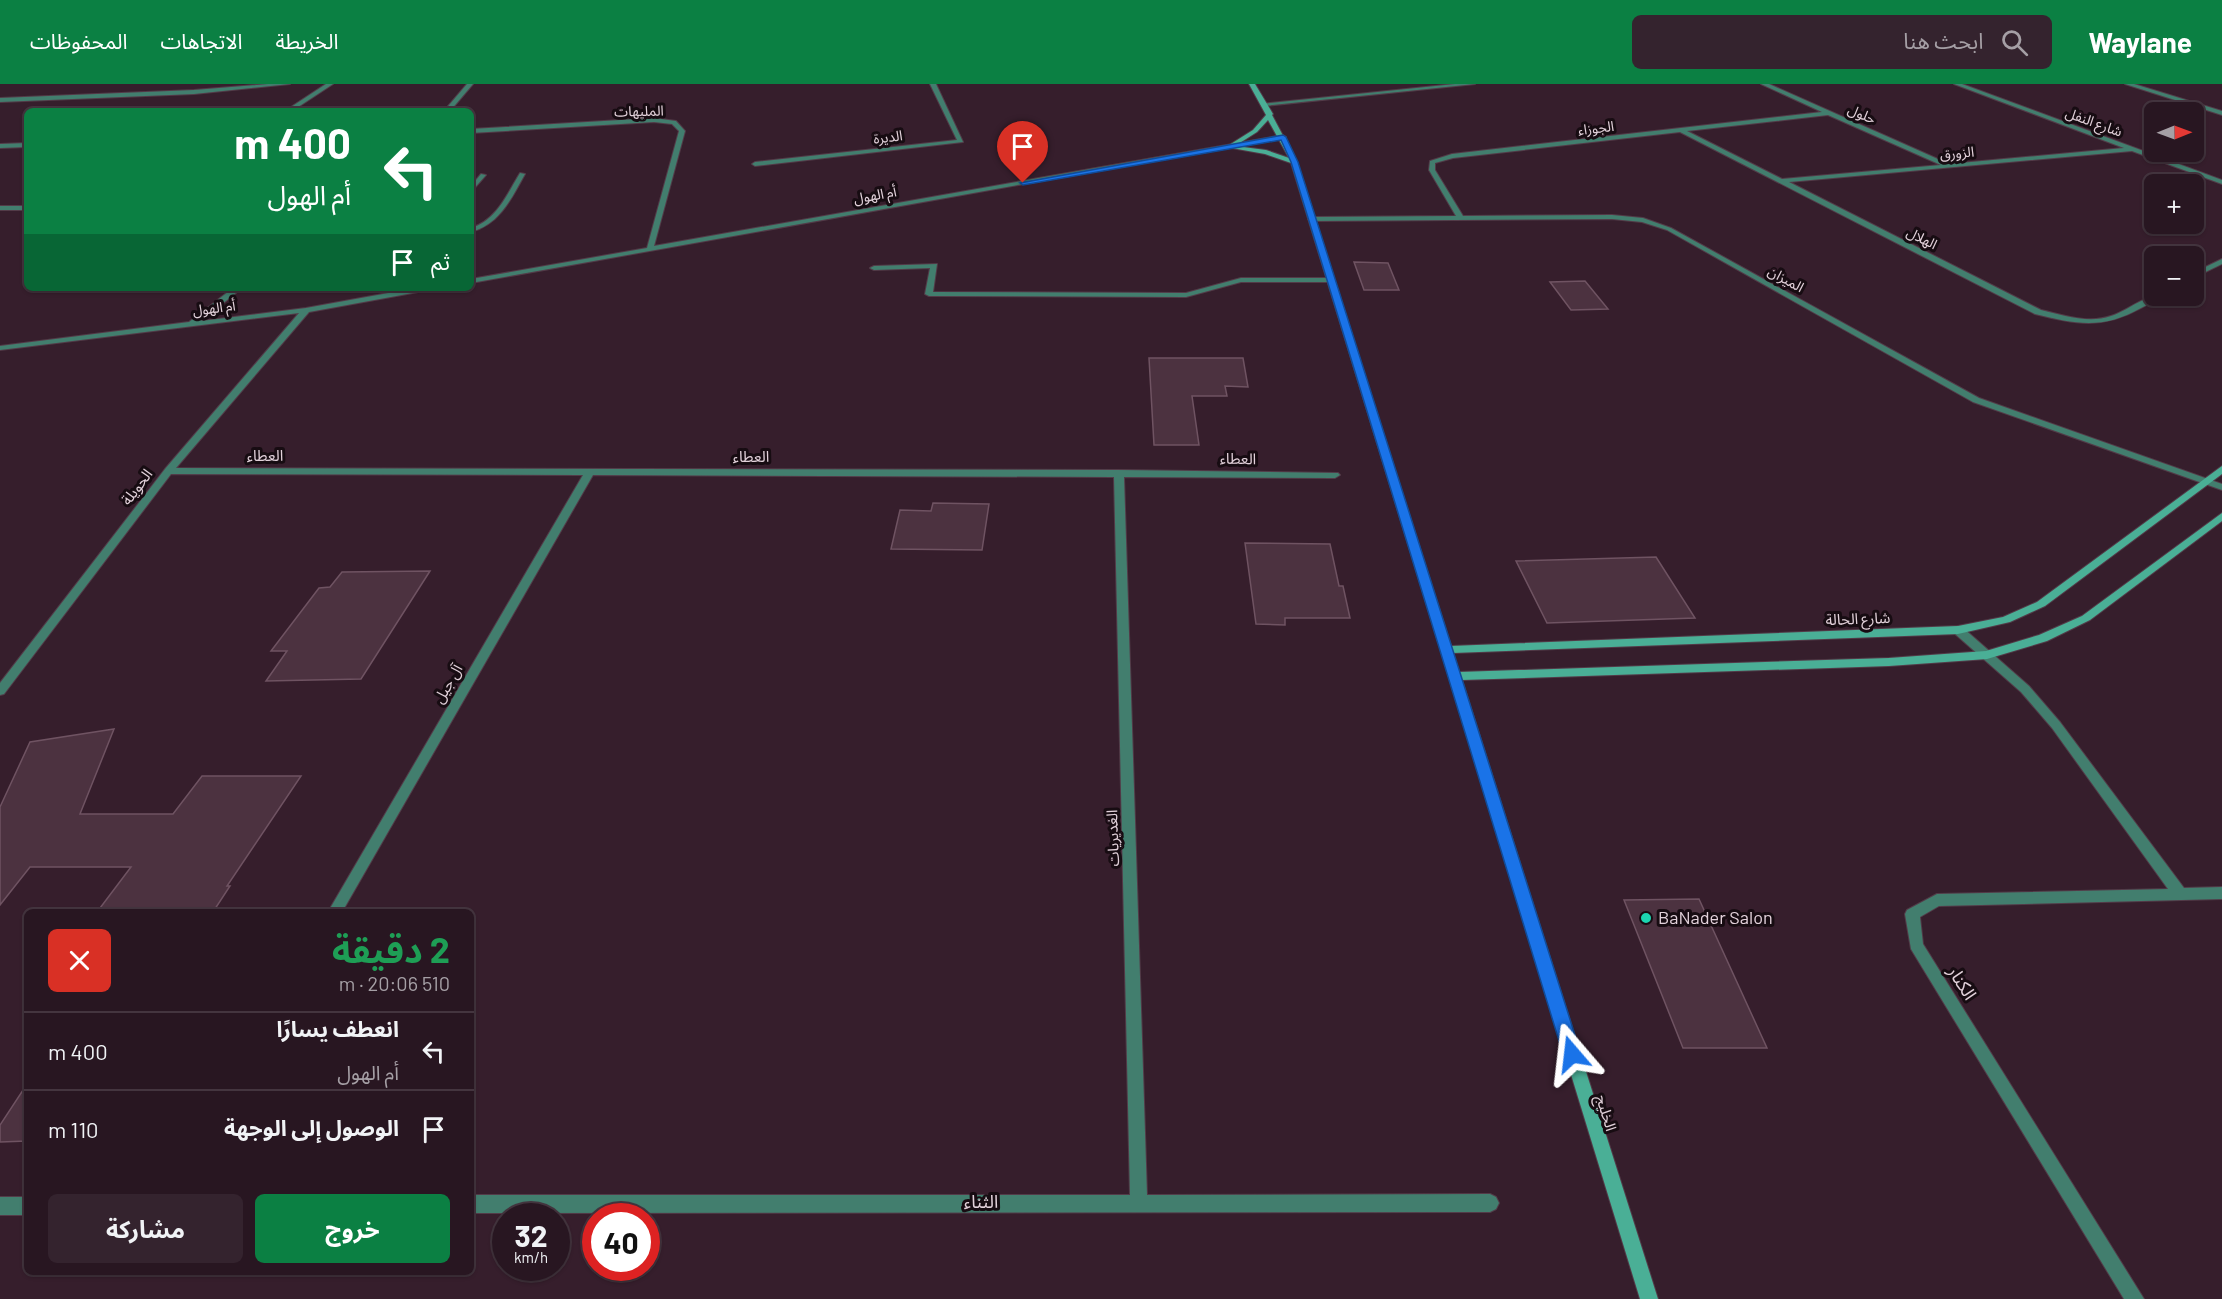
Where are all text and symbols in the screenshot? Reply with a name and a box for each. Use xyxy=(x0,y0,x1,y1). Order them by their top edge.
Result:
search box xyxy=(1632,15,2052,69)
text: Waylane xyxy=(2088,25,2192,59)
icon: search xyxy=(1998,26,2031,59)
text: ابحث هنا xyxy=(1903,27,1983,53)
text: المحفوظات xyxy=(30,28,127,53)
text: الاتجاهات xyxy=(160,28,242,53)
text: الخريطة xyxy=(275,28,338,53)
street label: حلول xyxy=(1845,100,1879,128)
street label: المليهات xyxy=(614,102,664,120)
north arrow xyxy=(2144,102,2204,162)
map controls xyxy=(2144,102,2204,306)
street label: شارع النفل xyxy=(2063,103,2125,142)
text: 400 m xyxy=(234,117,351,167)
street label: الجوزاء xyxy=(1577,117,1615,139)
pin xyxy=(997,121,1048,183)
street label: الديرة xyxy=(872,126,904,148)
icon: arrive xyxy=(1006,130,1039,163)
icon: left xyxy=(372,132,450,210)
street label: الزورق xyxy=(1939,143,1975,163)
button: + xyxy=(2144,174,2204,234)
text: أم الهول xyxy=(268,178,351,210)
street label: أم الهول xyxy=(852,182,899,210)
street label: الهلال xyxy=(1904,223,1940,253)
icon: arrive xyxy=(386,246,419,279)
button: − xyxy=(2144,246,2204,306)
text: ثم xyxy=(431,248,450,274)
street label: الميزان xyxy=(1765,262,1807,296)
street label: أم الهول xyxy=(191,296,237,322)
street label: العطاء xyxy=(247,446,283,464)
street label: العطاء xyxy=(733,447,769,465)
street label: العطاء xyxy=(1220,449,1256,467)
street label: الحويلة xyxy=(117,465,156,509)
street label: شارع الحالة xyxy=(1825,608,1891,632)
street label: آل جيل xyxy=(429,660,467,707)
street label: الغديريات xyxy=(1102,809,1123,867)
place label: BaNader Salon xyxy=(1658,906,1773,928)
marker: BaNader Salon xyxy=(1639,911,1653,925)
text: 2 دقيقة xyxy=(332,927,450,970)
button: close xyxy=(48,929,111,992)
street label: الكنار xyxy=(1943,960,1982,1004)
text: 510 m · 20:06 xyxy=(339,971,450,995)
text: انعطف يسارًا xyxy=(276,1015,399,1041)
position arrow xyxy=(1540,1022,1604,1086)
icon: left xyxy=(417,1035,450,1068)
text: 400 m xyxy=(48,1038,108,1064)
text: أم الهول xyxy=(337,1060,399,1084)
street label: الخليج xyxy=(1589,1092,1621,1134)
icon: arrive xyxy=(417,1113,450,1146)
text: الوصول إلى الوجهة xyxy=(224,1114,399,1140)
text: 110 m xyxy=(48,1116,99,1142)
street label: الثناء xyxy=(964,1190,998,1212)
button: مشاركة xyxy=(48,1194,243,1263)
button: خروج xyxy=(255,1194,450,1263)
speed limit sign: 40 xyxy=(582,1203,660,1281)
text: 32 xyxy=(515,1217,548,1253)
text: km/h xyxy=(514,1248,548,1266)

